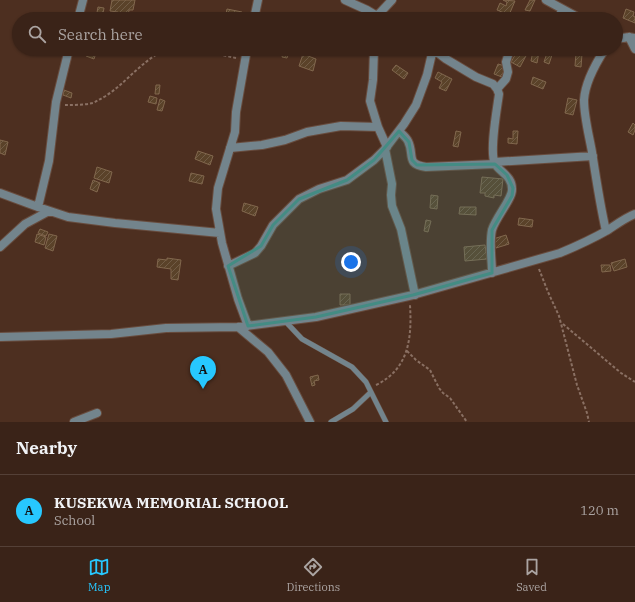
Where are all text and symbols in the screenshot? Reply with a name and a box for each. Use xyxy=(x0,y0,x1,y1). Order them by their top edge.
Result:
search box xyxy=(12,12,623,56)
icon: search xyxy=(26,23,48,45)
text: Search here xyxy=(58,25,143,44)
your location xyxy=(341,252,361,272)
pin: A xyxy=(190,356,216,389)
text: Nearby xyxy=(16,437,77,459)
text: KUSEKWA MEMORIAL SCHOOL xyxy=(54,493,288,512)
text: A xyxy=(24,502,34,519)
text: 120 m xyxy=(580,502,619,519)
text: School xyxy=(54,512,95,529)
tab: Map xyxy=(88,556,110,594)
tab: Directions xyxy=(286,556,340,594)
tab: Saved xyxy=(516,556,547,594)

